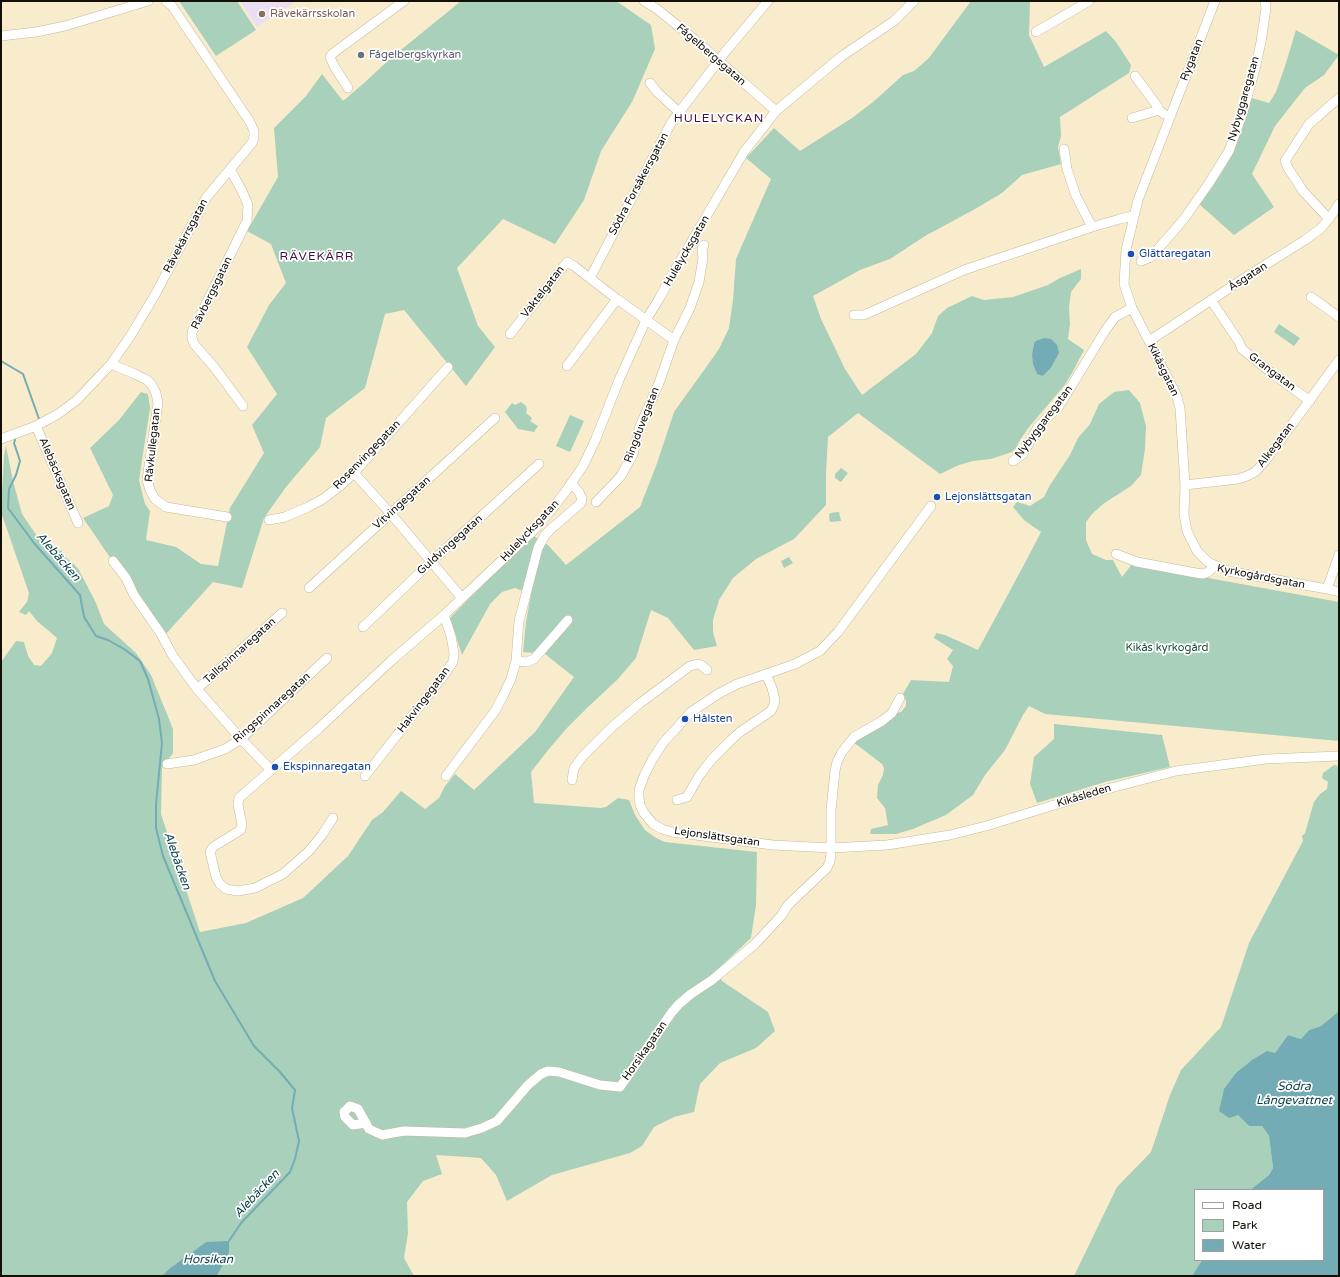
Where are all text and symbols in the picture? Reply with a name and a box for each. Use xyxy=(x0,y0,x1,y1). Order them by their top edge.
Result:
place label: Rävekärrsskolan xyxy=(270,7,355,21)
marker: Rävekärrsskolan xyxy=(257,9,267,19)
street label: Fågelbergsgatan xyxy=(674,21,748,89)
street label: Rygatan xyxy=(1178,37,1206,83)
place label: Fågelbergskyrkan xyxy=(369,48,461,62)
marker: Fågelbergskyrkan xyxy=(356,50,366,60)
street label: Nybyggaregatan xyxy=(1226,55,1262,143)
district label: HULELYCKAN xyxy=(674,112,764,126)
street label: Södra Forsåkersgatan xyxy=(606,131,672,237)
street label: Rävekärrsgatan xyxy=(161,197,211,275)
street label: Hulelycksgatan xyxy=(661,213,713,289)
place label: Glättaregatan xyxy=(1139,247,1211,261)
marker: Glättaregatan xyxy=(1126,249,1136,259)
district label: RÄVEKÄRR xyxy=(280,250,354,264)
street label: Rävbergsgatan xyxy=(189,254,235,332)
street label: Åsgatan xyxy=(1226,260,1270,294)
street label: Vaktelgatan xyxy=(519,263,567,321)
street label: Kikåsgatan xyxy=(1144,341,1182,399)
street label: Grangatan xyxy=(1246,350,1298,394)
street label: Nybyggaregatan xyxy=(1012,383,1076,461)
street label: Ringduvegatan xyxy=(622,385,662,465)
street label: Rävkullegatan xyxy=(143,407,163,483)
street label: Rosenvingegatan xyxy=(331,418,403,492)
street label: Alkegatan xyxy=(1255,420,1297,470)
street label: Alebäcksgatan xyxy=(36,436,78,512)
street label: Vitvingegatan xyxy=(370,474,434,532)
place label: Lejonslättsgatan xyxy=(945,490,1032,504)
marker: Lejonslättsgatan xyxy=(932,492,942,502)
street label: Hulelycksgatan xyxy=(498,497,562,565)
street label: Guldvingegatan xyxy=(415,512,485,578)
water label: Alebäcken xyxy=(33,530,83,584)
street label: Kyrkogårdsgatan xyxy=(1216,562,1306,592)
street label: Tallspinnaregatan xyxy=(201,615,279,687)
park label: Kikås kyrkogård xyxy=(1125,641,1209,655)
street label: Hakvingegatan xyxy=(395,664,453,736)
street label: Ringspinnaregatan xyxy=(231,670,313,746)
place label: Hålsten xyxy=(693,712,733,726)
marker: Hålsten xyxy=(680,714,690,724)
place label: Ekspinnaregatan xyxy=(283,760,371,774)
marker: Ekspinnaregatan xyxy=(270,762,280,772)
street label: Kikåsleden xyxy=(1055,781,1113,811)
street label: Lejonslättsgatan xyxy=(673,824,761,850)
water label: Alebäcken xyxy=(160,830,194,892)
street label: Horsikagatan xyxy=(620,1019,670,1083)
water label: Södra Långevattnet xyxy=(1256,1080,1332,1108)
water label: Alebäcken xyxy=(231,1167,283,1221)
legend xyxy=(1194,1189,1324,1261)
text: Road xyxy=(1232,1198,1262,1212)
text: Park xyxy=(1232,1218,1258,1232)
text: Water xyxy=(1232,1238,1266,1252)
water label: Horsikan xyxy=(183,1253,233,1267)

